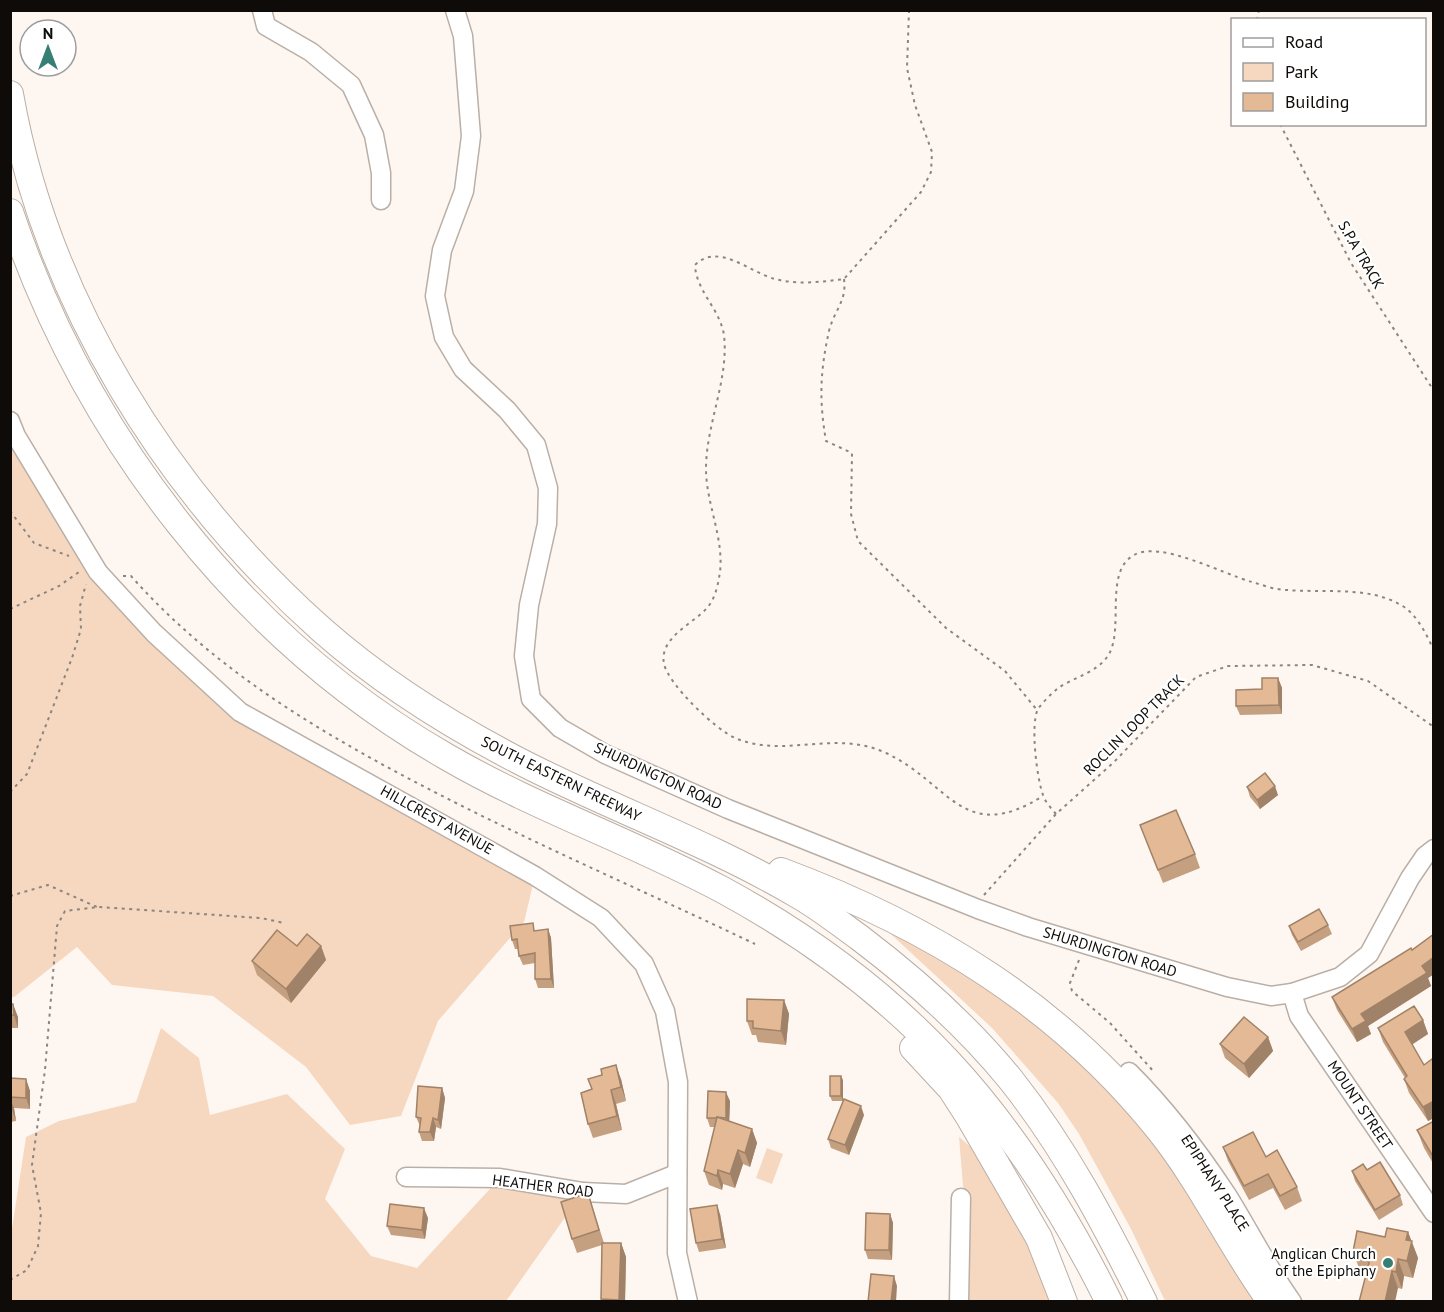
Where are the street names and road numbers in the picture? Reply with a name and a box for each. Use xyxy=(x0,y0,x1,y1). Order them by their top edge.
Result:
street label: S.P.A TRACK xyxy=(1334,217,1389,292)
street label: ROCLIN LOOP TRACK xyxy=(1079,670,1188,779)
street label: SOUTH EASTERN FREEWAY xyxy=(478,732,645,826)
street label: SHURDINGTON ROAD xyxy=(591,738,725,814)
street label: HILLCREST AVENUE xyxy=(377,781,497,858)
street label: SHURDINGTON ROAD xyxy=(1041,922,1179,981)
street label: MOUNT STREET xyxy=(1324,1057,1398,1153)
street label: EPIPHANY PLACE xyxy=(1177,1131,1254,1235)
street label: HEATHER ROAD xyxy=(491,1170,595,1201)

